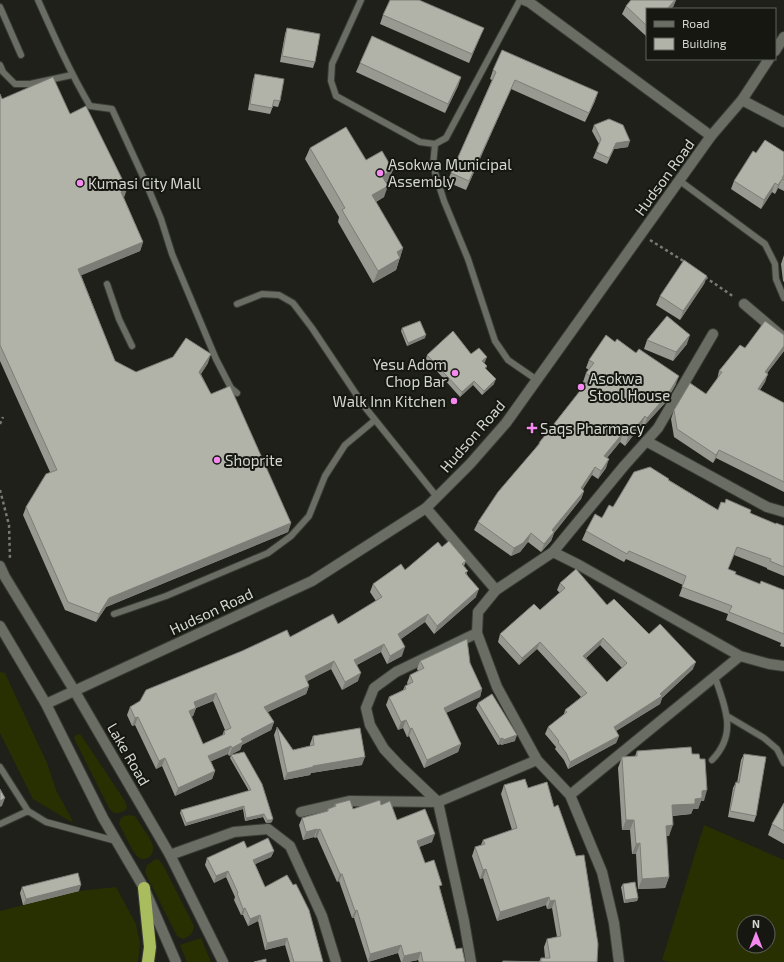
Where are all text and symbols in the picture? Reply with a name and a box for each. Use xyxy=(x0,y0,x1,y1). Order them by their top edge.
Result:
legend xyxy=(646,8,776,60)
text: Road xyxy=(682,16,710,30)
text: Building xyxy=(682,36,727,50)
street label: Hudson Road xyxy=(630,135,698,219)
place label: Asokwa Municipal Assembly xyxy=(388,155,512,190)
marker: Asokwa Municipal Assembly xyxy=(375,168,385,178)
place label: Kumasi City Mall xyxy=(88,174,201,192)
marker: Kumasi City Mall xyxy=(75,178,85,188)
place label: Yesu Adom Chop Bar xyxy=(373,355,447,390)
marker: Yesu Adom Chop Bar xyxy=(450,368,460,378)
place label: Asokwa Stool House xyxy=(589,369,670,404)
marker: Asokwa Stool House xyxy=(576,382,586,392)
place label: Walk Inn Kitchen xyxy=(333,392,446,410)
street label: Hudson Road xyxy=(436,396,508,476)
marker: Walk Inn Kitchen xyxy=(449,396,459,406)
place label: Saqs Pharmacy xyxy=(540,419,645,437)
marker: Saqs Pharmacy xyxy=(527,423,537,433)
place label: Shoprite xyxy=(225,451,283,469)
marker: Shoprite xyxy=(212,455,222,465)
street label: Hudson Road xyxy=(166,584,256,638)
street label: Lake Road xyxy=(104,719,154,789)
north arrow xyxy=(736,914,776,954)
text: N xyxy=(752,917,760,930)

